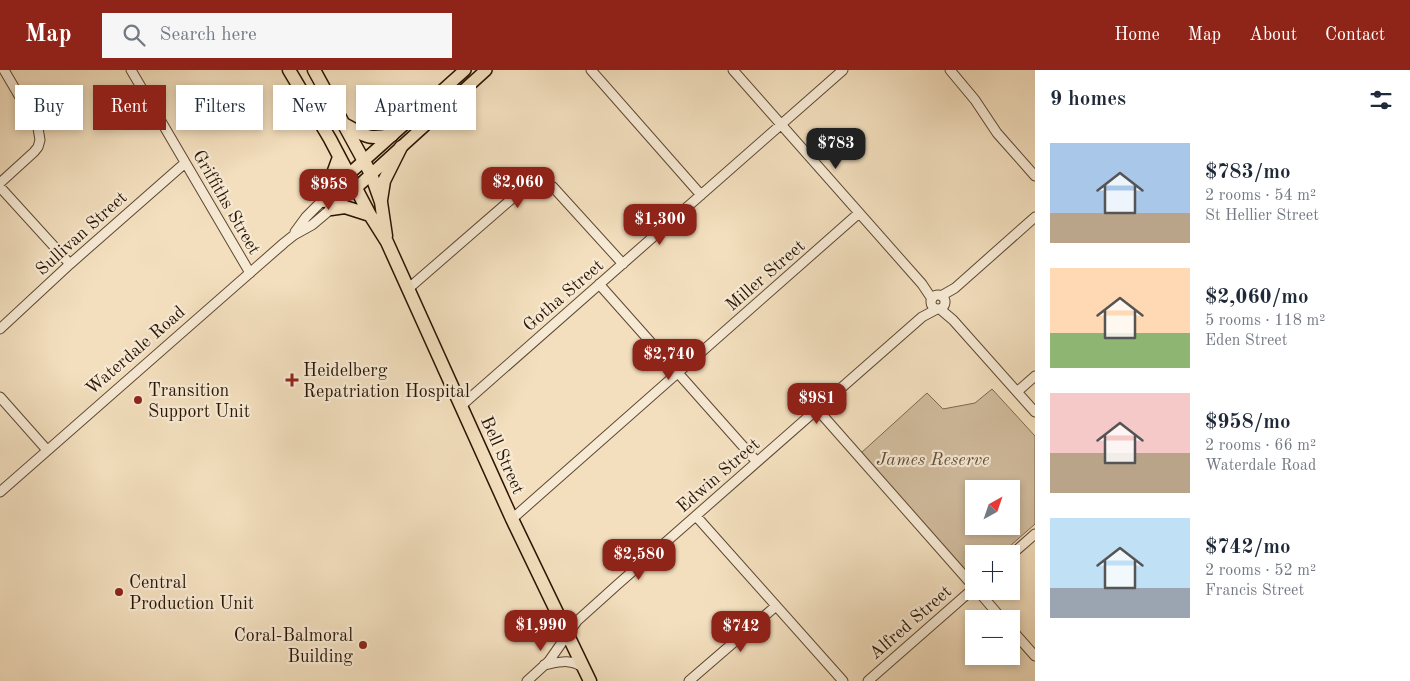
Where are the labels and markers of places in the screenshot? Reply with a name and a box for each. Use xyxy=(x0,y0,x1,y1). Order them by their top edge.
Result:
pin: $783 xyxy=(806,128,866,170)
pin: $2,060 xyxy=(477,166,559,209)
pin: $958 xyxy=(299,168,359,211)
pin: $1,300 xyxy=(619,204,701,246)
pin: $2,740 xyxy=(628,338,710,381)
place label: Heidelberg Repatriation Hospital xyxy=(303,362,470,401)
marker: Heidelberg Repatriation Hospital xyxy=(285,373,299,387)
place label: Transition Support Unit xyxy=(148,382,250,421)
pin: $981 xyxy=(787,382,847,425)
marker: Transition Support Unit xyxy=(132,394,144,406)
pin: $2,580 xyxy=(598,538,680,581)
place label: Central Production Unit xyxy=(129,574,254,613)
marker: Central Production Unit xyxy=(113,586,125,598)
pin: $1,990 xyxy=(500,610,582,652)
pin: $742 xyxy=(711,610,771,653)
place label: Coral-Balmoral Building xyxy=(234,627,353,666)
marker: Coral-Balmoral Building xyxy=(357,639,369,651)

